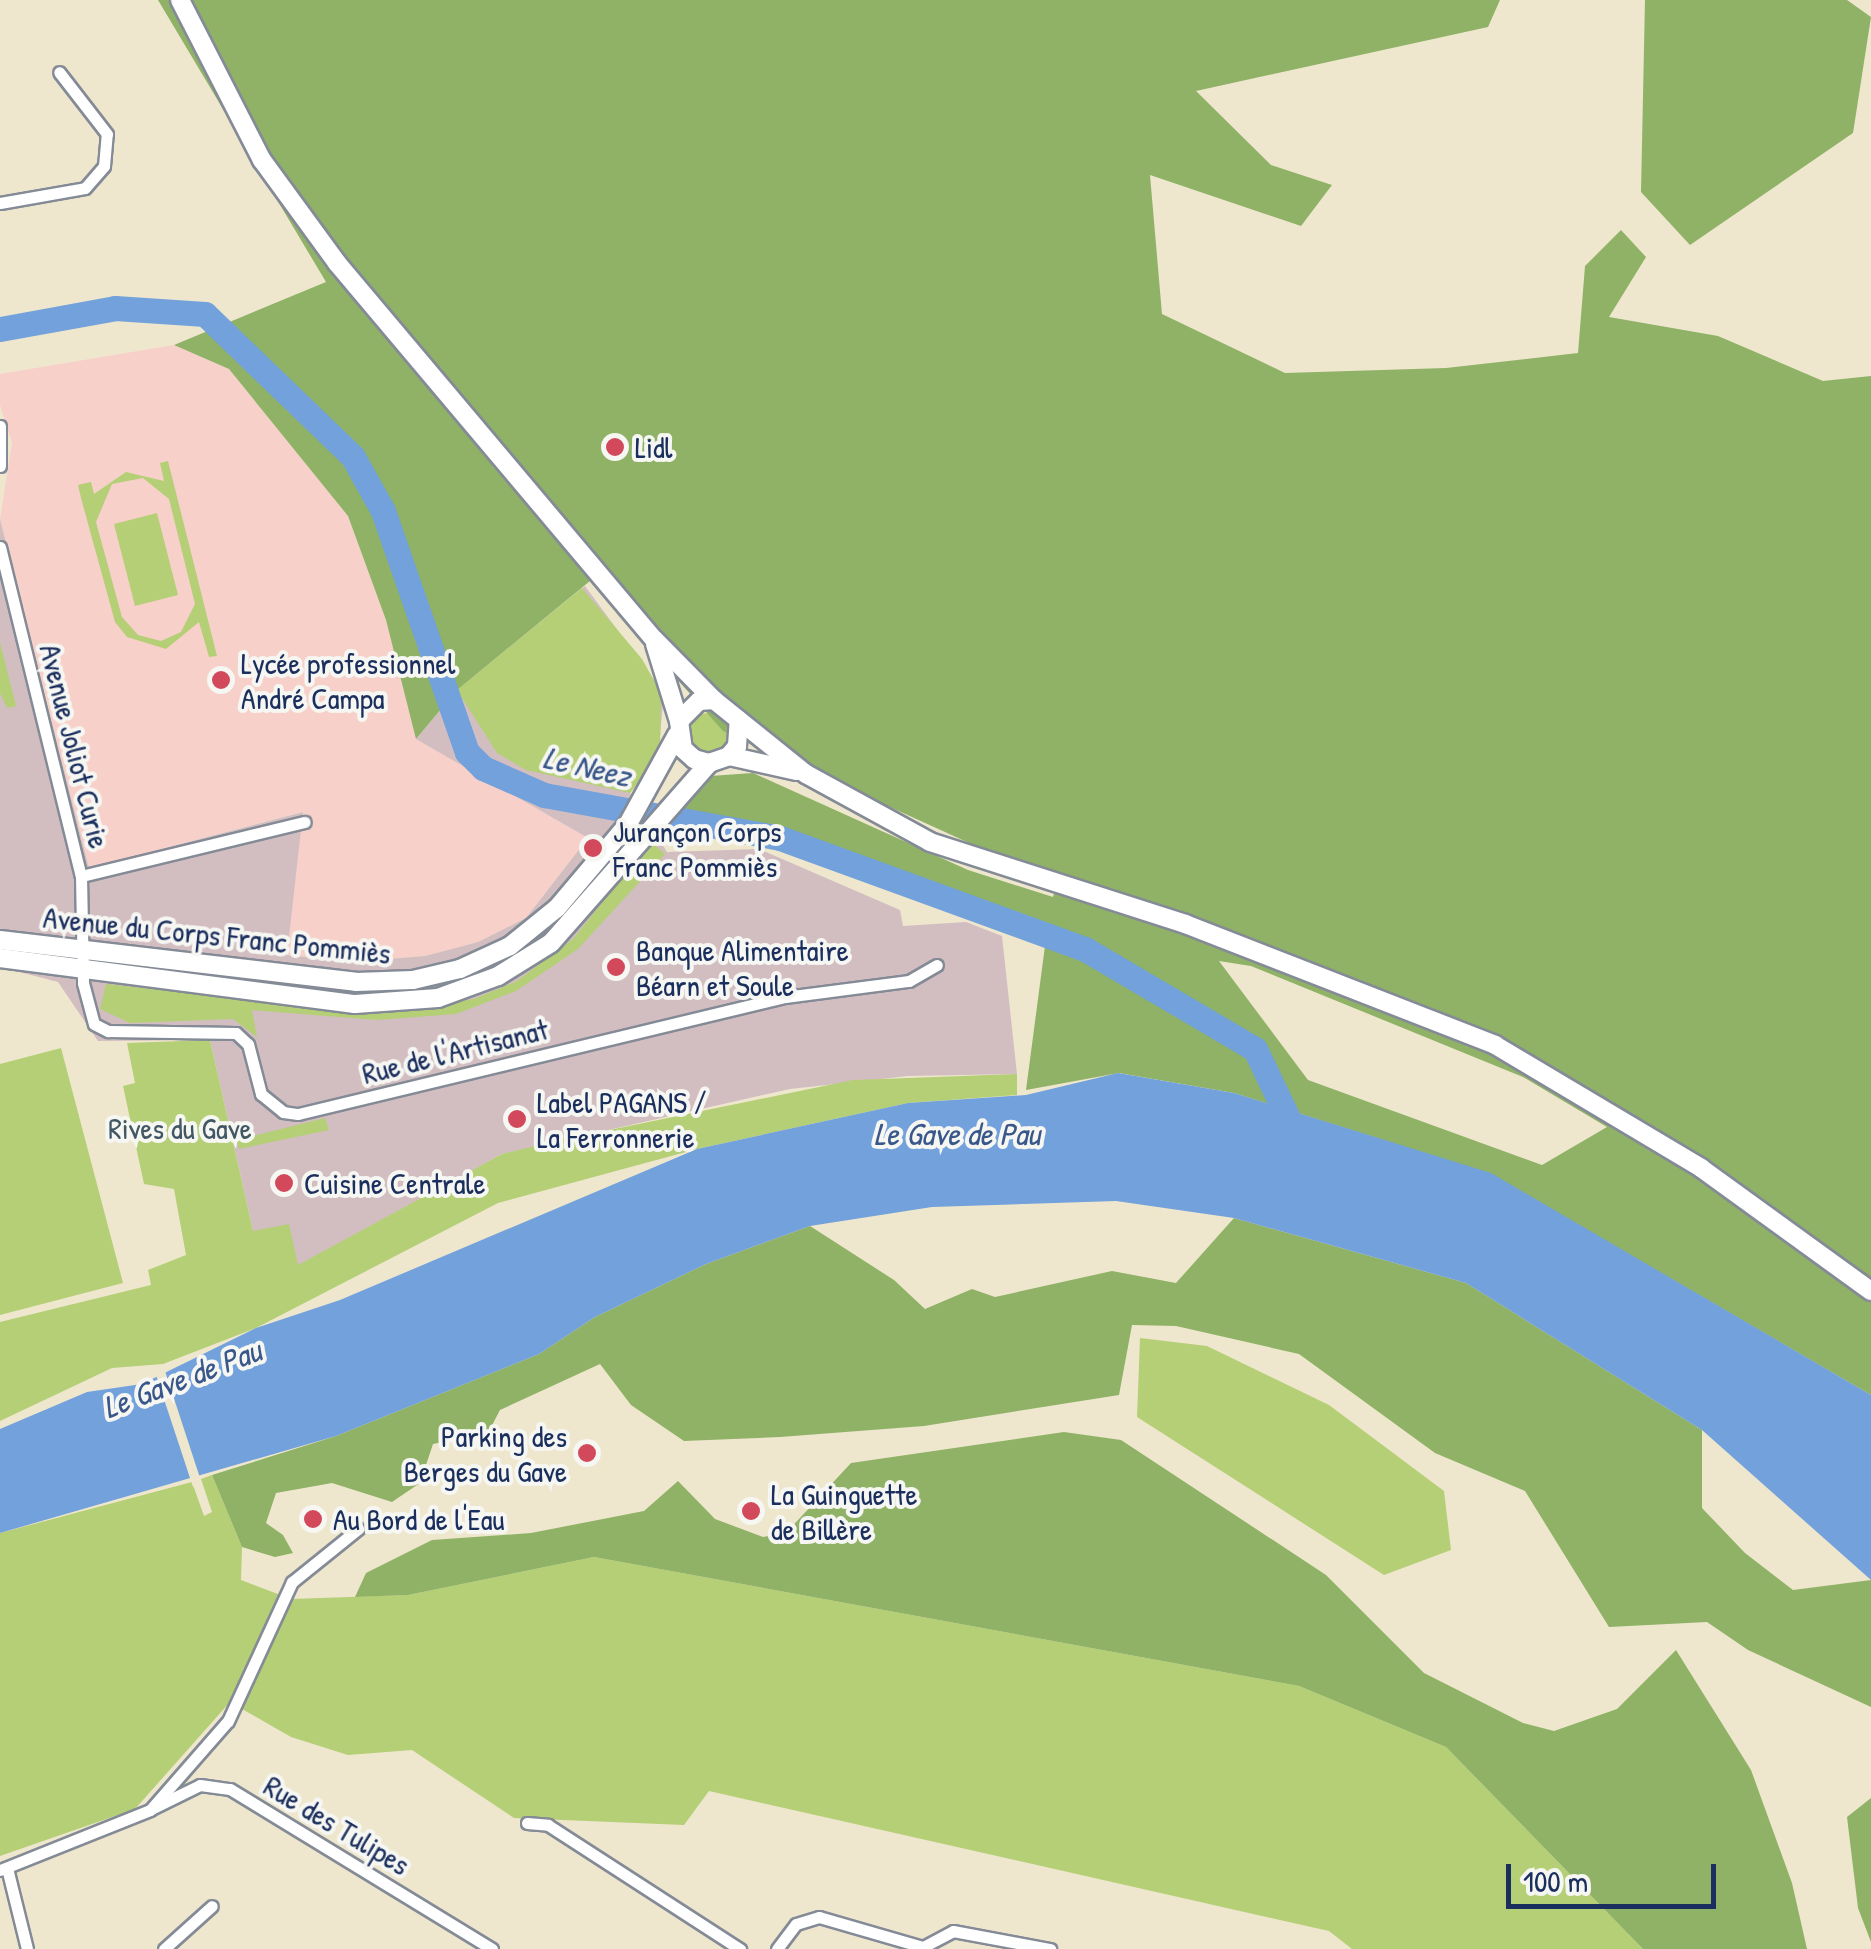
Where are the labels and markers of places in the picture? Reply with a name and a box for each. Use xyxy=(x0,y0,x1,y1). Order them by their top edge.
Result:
place label: Lidl xyxy=(635,429,673,465)
marker: Lidl xyxy=(604,436,626,458)
place label: Lycée professionnel André Campa xyxy=(241,645,455,716)
marker: Lycée professionnel André Campa xyxy=(210,669,232,691)
place label: Jurançon Corps Franc Pommiès xyxy=(613,813,782,884)
marker: Jurançon Corps Franc Pommiès xyxy=(582,837,604,859)
place label: Banque Alimentaire Béarn et Soule xyxy=(636,932,849,1002)
marker: Banque Alimentaire Béarn et Soule xyxy=(605,956,627,978)
place label: Label PAGANS / La Ferronnerie xyxy=(537,1084,707,1154)
marker: Label PAGANS / La Ferronnerie xyxy=(506,1108,528,1130)
place label: Cuisine Centrale xyxy=(304,1165,485,1201)
marker: Cuisine Centrale xyxy=(273,1172,295,1194)
place label: Parking des Berges du Gave xyxy=(404,1418,567,1488)
marker: Parking des Berges du Gave xyxy=(576,1442,598,1464)
place label: La Guinguette de Billère xyxy=(771,1476,917,1546)
marker: La Guinguette de Billère xyxy=(740,1500,762,1522)
place label: Au Bord de l'Eau xyxy=(333,1501,504,1537)
marker: Au Bord de l'Eau xyxy=(302,1508,324,1530)

